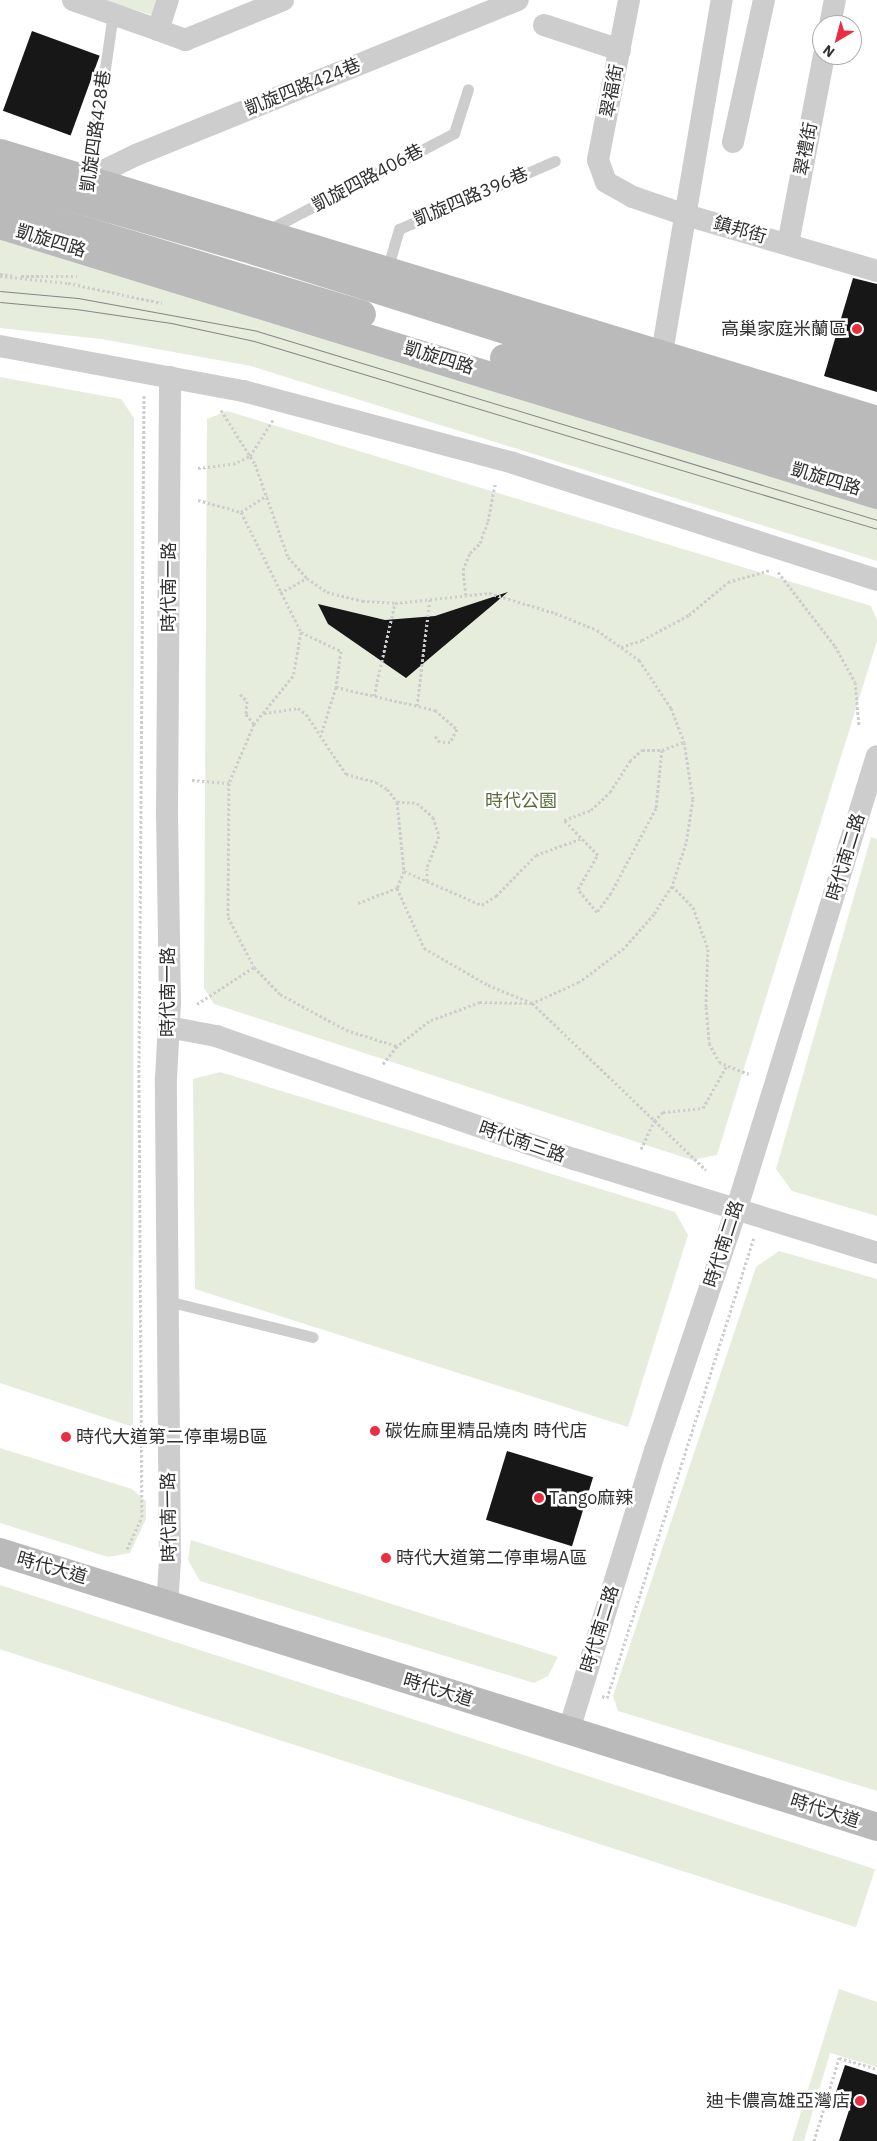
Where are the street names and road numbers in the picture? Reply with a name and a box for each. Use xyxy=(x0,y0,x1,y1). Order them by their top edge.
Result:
street label: 凱旋四路424巷 xyxy=(242,54,364,120)
street label: 翠福街 xyxy=(596,62,628,120)
street label: 凱旋四路428巷 xyxy=(77,69,115,193)
street label: 翠禮街 xyxy=(790,120,822,178)
street label: 凱旋四路406巷 xyxy=(309,140,427,216)
street label: 凱旋四路396巷 xyxy=(410,163,532,231)
street label: 鎮邦街 xyxy=(711,212,769,248)
street label: 凱旋四路 xyxy=(13,220,89,262)
street label: 凱旋四路 xyxy=(401,337,477,379)
street label: 凱旋四路 xyxy=(788,458,864,500)
street label: 時代南一路 xyxy=(158,542,180,632)
street label: 時代南二路 xyxy=(823,811,869,903)
street label: 時代南一路 xyxy=(157,947,179,1037)
street label: 時代南三路 xyxy=(476,1117,568,1167)
street label: 時代南二路 xyxy=(700,1198,748,1290)
street label: 時代南一路 xyxy=(157,1472,181,1562)
street label: 時代大道 xyxy=(14,1548,90,1588)
street label: 時代南二路 xyxy=(577,1583,623,1675)
street label: 時代大道 xyxy=(400,1669,476,1711)
street label: 時代大道 xyxy=(787,1790,863,1832)

